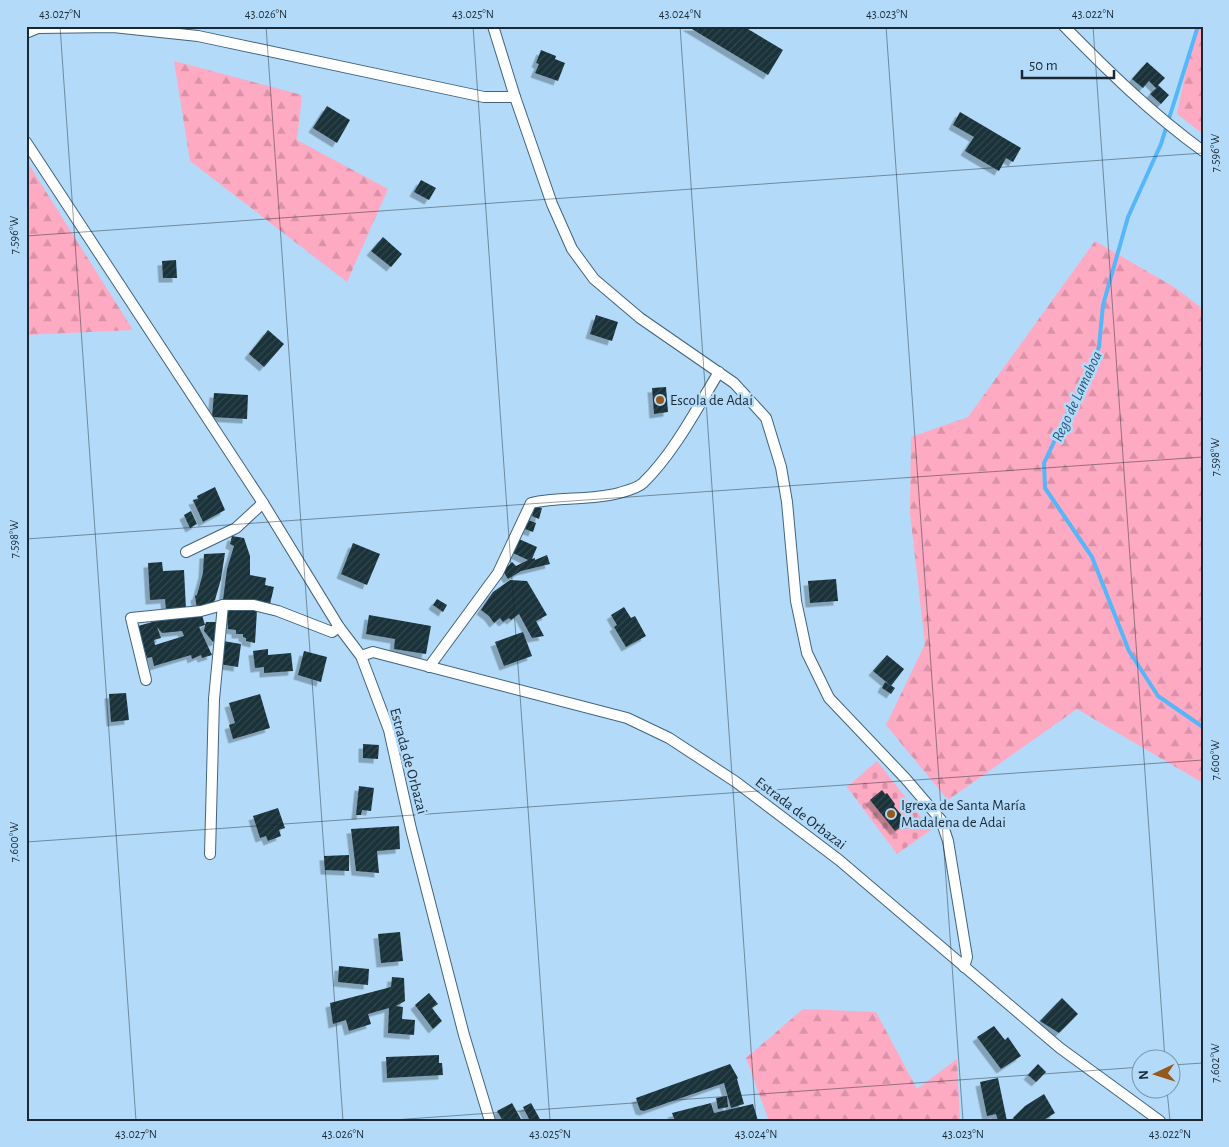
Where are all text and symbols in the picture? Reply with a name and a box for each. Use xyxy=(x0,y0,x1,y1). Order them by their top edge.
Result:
text: 43.027°N xyxy=(39,8,81,20)
text: 43.026°N xyxy=(245,8,287,20)
text: 43.025°N xyxy=(452,8,494,20)
text: 43.024°N xyxy=(659,8,701,20)
text: 43.023°N xyxy=(866,8,908,20)
text: 43.022°N xyxy=(1072,8,1114,20)
scale bar xyxy=(1022,48,1114,80)
text: 50 m xyxy=(1029,58,1058,73)
text: 7.596°W xyxy=(1209,133,1221,172)
text: 7.596°W xyxy=(8,215,20,254)
water label: Rego de Lamaboa xyxy=(1049,349,1105,444)
place label: Escola de Adai xyxy=(670,393,753,408)
marker: Escola de Adai xyxy=(654,394,666,406)
text: 7.598°W xyxy=(1209,437,1221,476)
text: 7.598°W xyxy=(8,519,20,558)
street label: Estrada de Orbazai xyxy=(387,706,430,816)
text: 7.600°W xyxy=(1209,739,1221,780)
street label: Estrada de Orbazai xyxy=(753,775,849,852)
place label: Igrexa de Santa María Madalena de Adai xyxy=(901,798,1026,830)
marker: Igrexa de Santa María Madalena de Adai xyxy=(885,808,897,820)
text: 7.600°W xyxy=(8,821,20,862)
text: 7.602°W xyxy=(1209,1043,1221,1083)
north arrow xyxy=(1132,1050,1182,1100)
text: N xyxy=(1137,1069,1151,1080)
text: 43.027°N xyxy=(115,1128,157,1140)
text: 43.026°N xyxy=(322,1128,364,1140)
text: 43.025°N xyxy=(529,1128,571,1140)
text: 43.024°N xyxy=(735,1128,777,1140)
text: 43.023°N xyxy=(942,1128,984,1140)
text: 43.022°N xyxy=(1149,1128,1191,1140)

